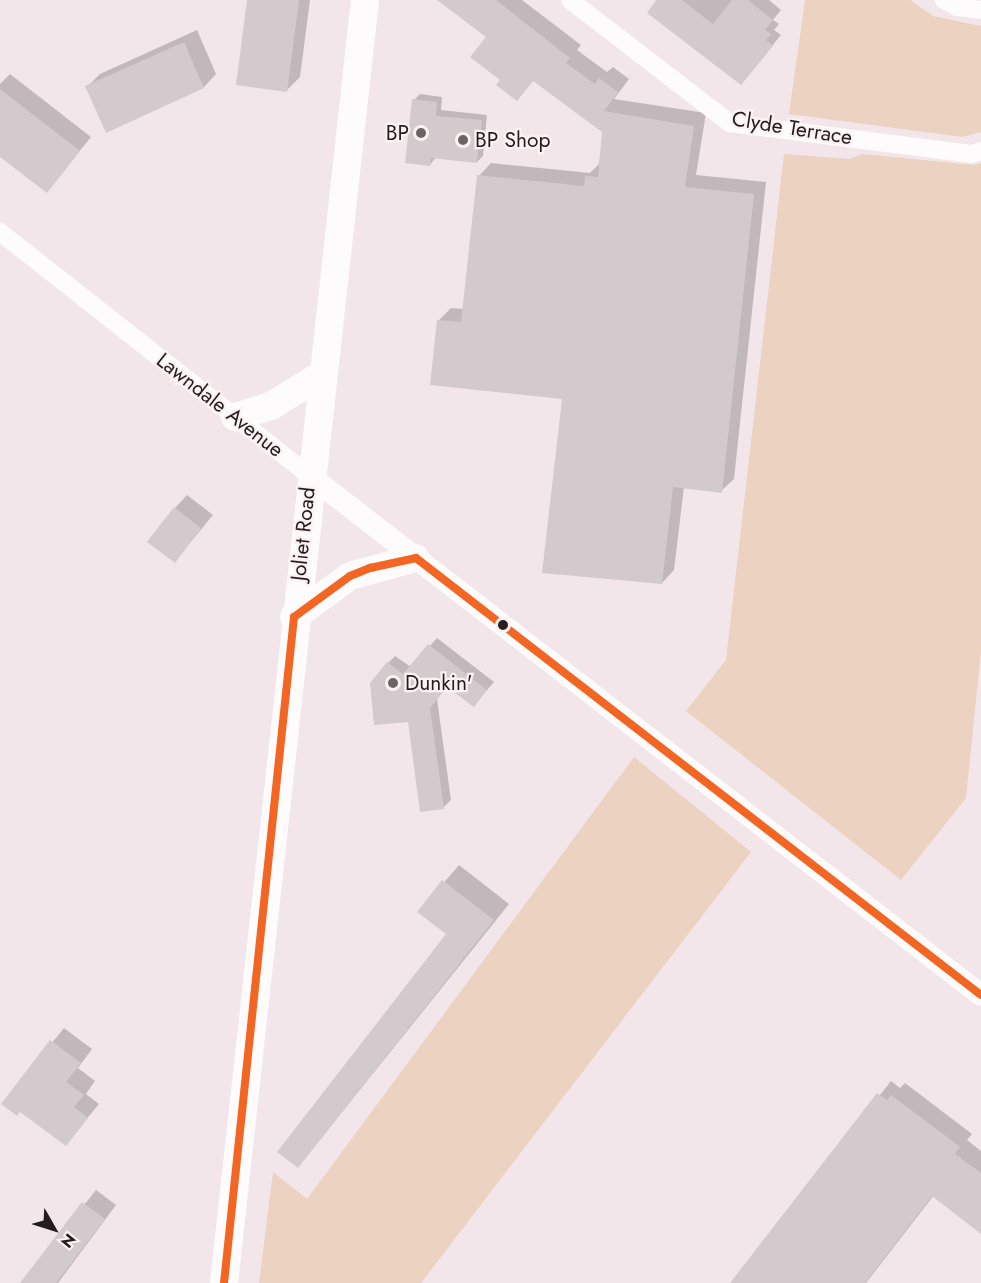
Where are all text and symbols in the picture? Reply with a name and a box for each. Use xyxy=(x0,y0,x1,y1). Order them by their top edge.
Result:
street label: Clyde Terrace xyxy=(730,106,854,150)
place label: BP xyxy=(386,120,409,146)
marker: BP xyxy=(414,126,428,140)
place label: BP Shop xyxy=(475,127,550,153)
marker: BP Shop xyxy=(456,133,470,147)
street label: Lawndale Avenue xyxy=(151,348,289,462)
street label: Joliet Road xyxy=(286,486,320,582)
unlabelled marker xyxy=(497,619,509,631)
place label: Dunkin' xyxy=(405,670,472,696)
marker: Dunkin' xyxy=(386,676,400,690)
north arrow xyxy=(24,1199,84,1259)
text: N xyxy=(55,1228,81,1253)

